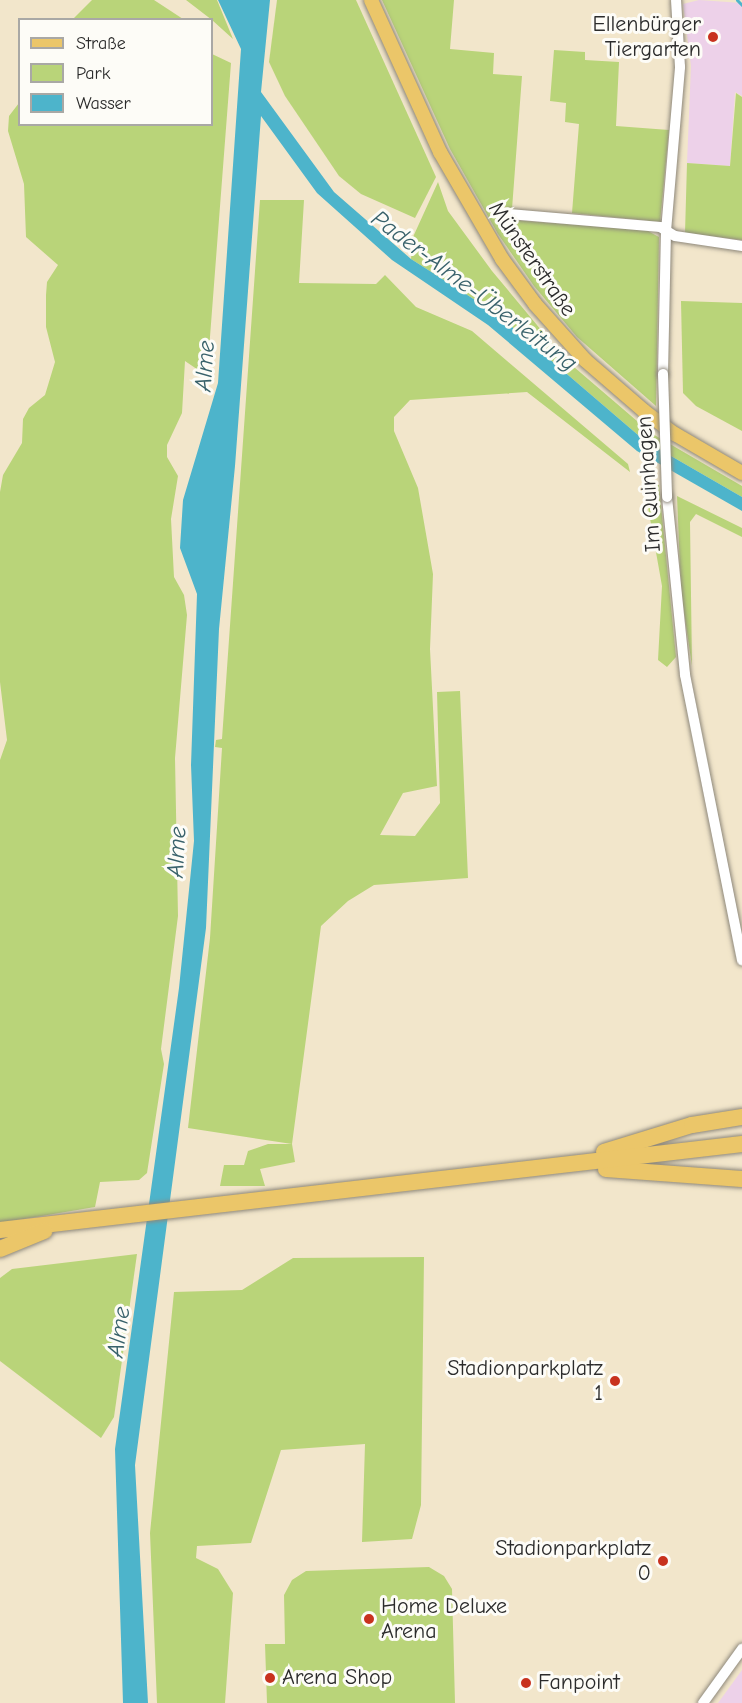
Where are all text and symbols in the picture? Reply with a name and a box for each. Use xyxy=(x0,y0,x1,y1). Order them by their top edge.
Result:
place label: Ellenbürger Tiergarten xyxy=(592,11,701,62)
legend xyxy=(18,18,213,126)
marker: Ellenbürger Tiergarten xyxy=(706,30,720,44)
text: Straße xyxy=(76,33,126,54)
text: Park xyxy=(76,63,110,84)
text: Wasser xyxy=(76,93,131,114)
street label: Münsterstraße xyxy=(483,196,581,322)
water label: Pader-Alme-Überleitung xyxy=(366,204,582,378)
water label: Alme xyxy=(189,339,221,393)
street label: Im Quinhagen xyxy=(631,415,667,553)
water label: Alme xyxy=(161,826,193,878)
water label: Alme xyxy=(101,1305,137,1359)
place label: Stadionparkplatz 1 xyxy=(447,1355,603,1406)
marker: Stadionparkplatz 1 xyxy=(608,1374,622,1388)
place label: Stadionparkplatz 0 xyxy=(495,1535,651,1586)
marker: Stadionparkplatz 0 xyxy=(656,1554,670,1568)
place label: Home Deluxe Arena xyxy=(381,1593,507,1645)
marker: Home Deluxe Arena xyxy=(362,1612,376,1626)
place label: Arena Shop xyxy=(282,1665,392,1691)
place label: Fanpoint xyxy=(538,1670,620,1696)
marker: Arena Shop xyxy=(263,1671,277,1685)
marker: Fanpoint xyxy=(519,1676,533,1690)

